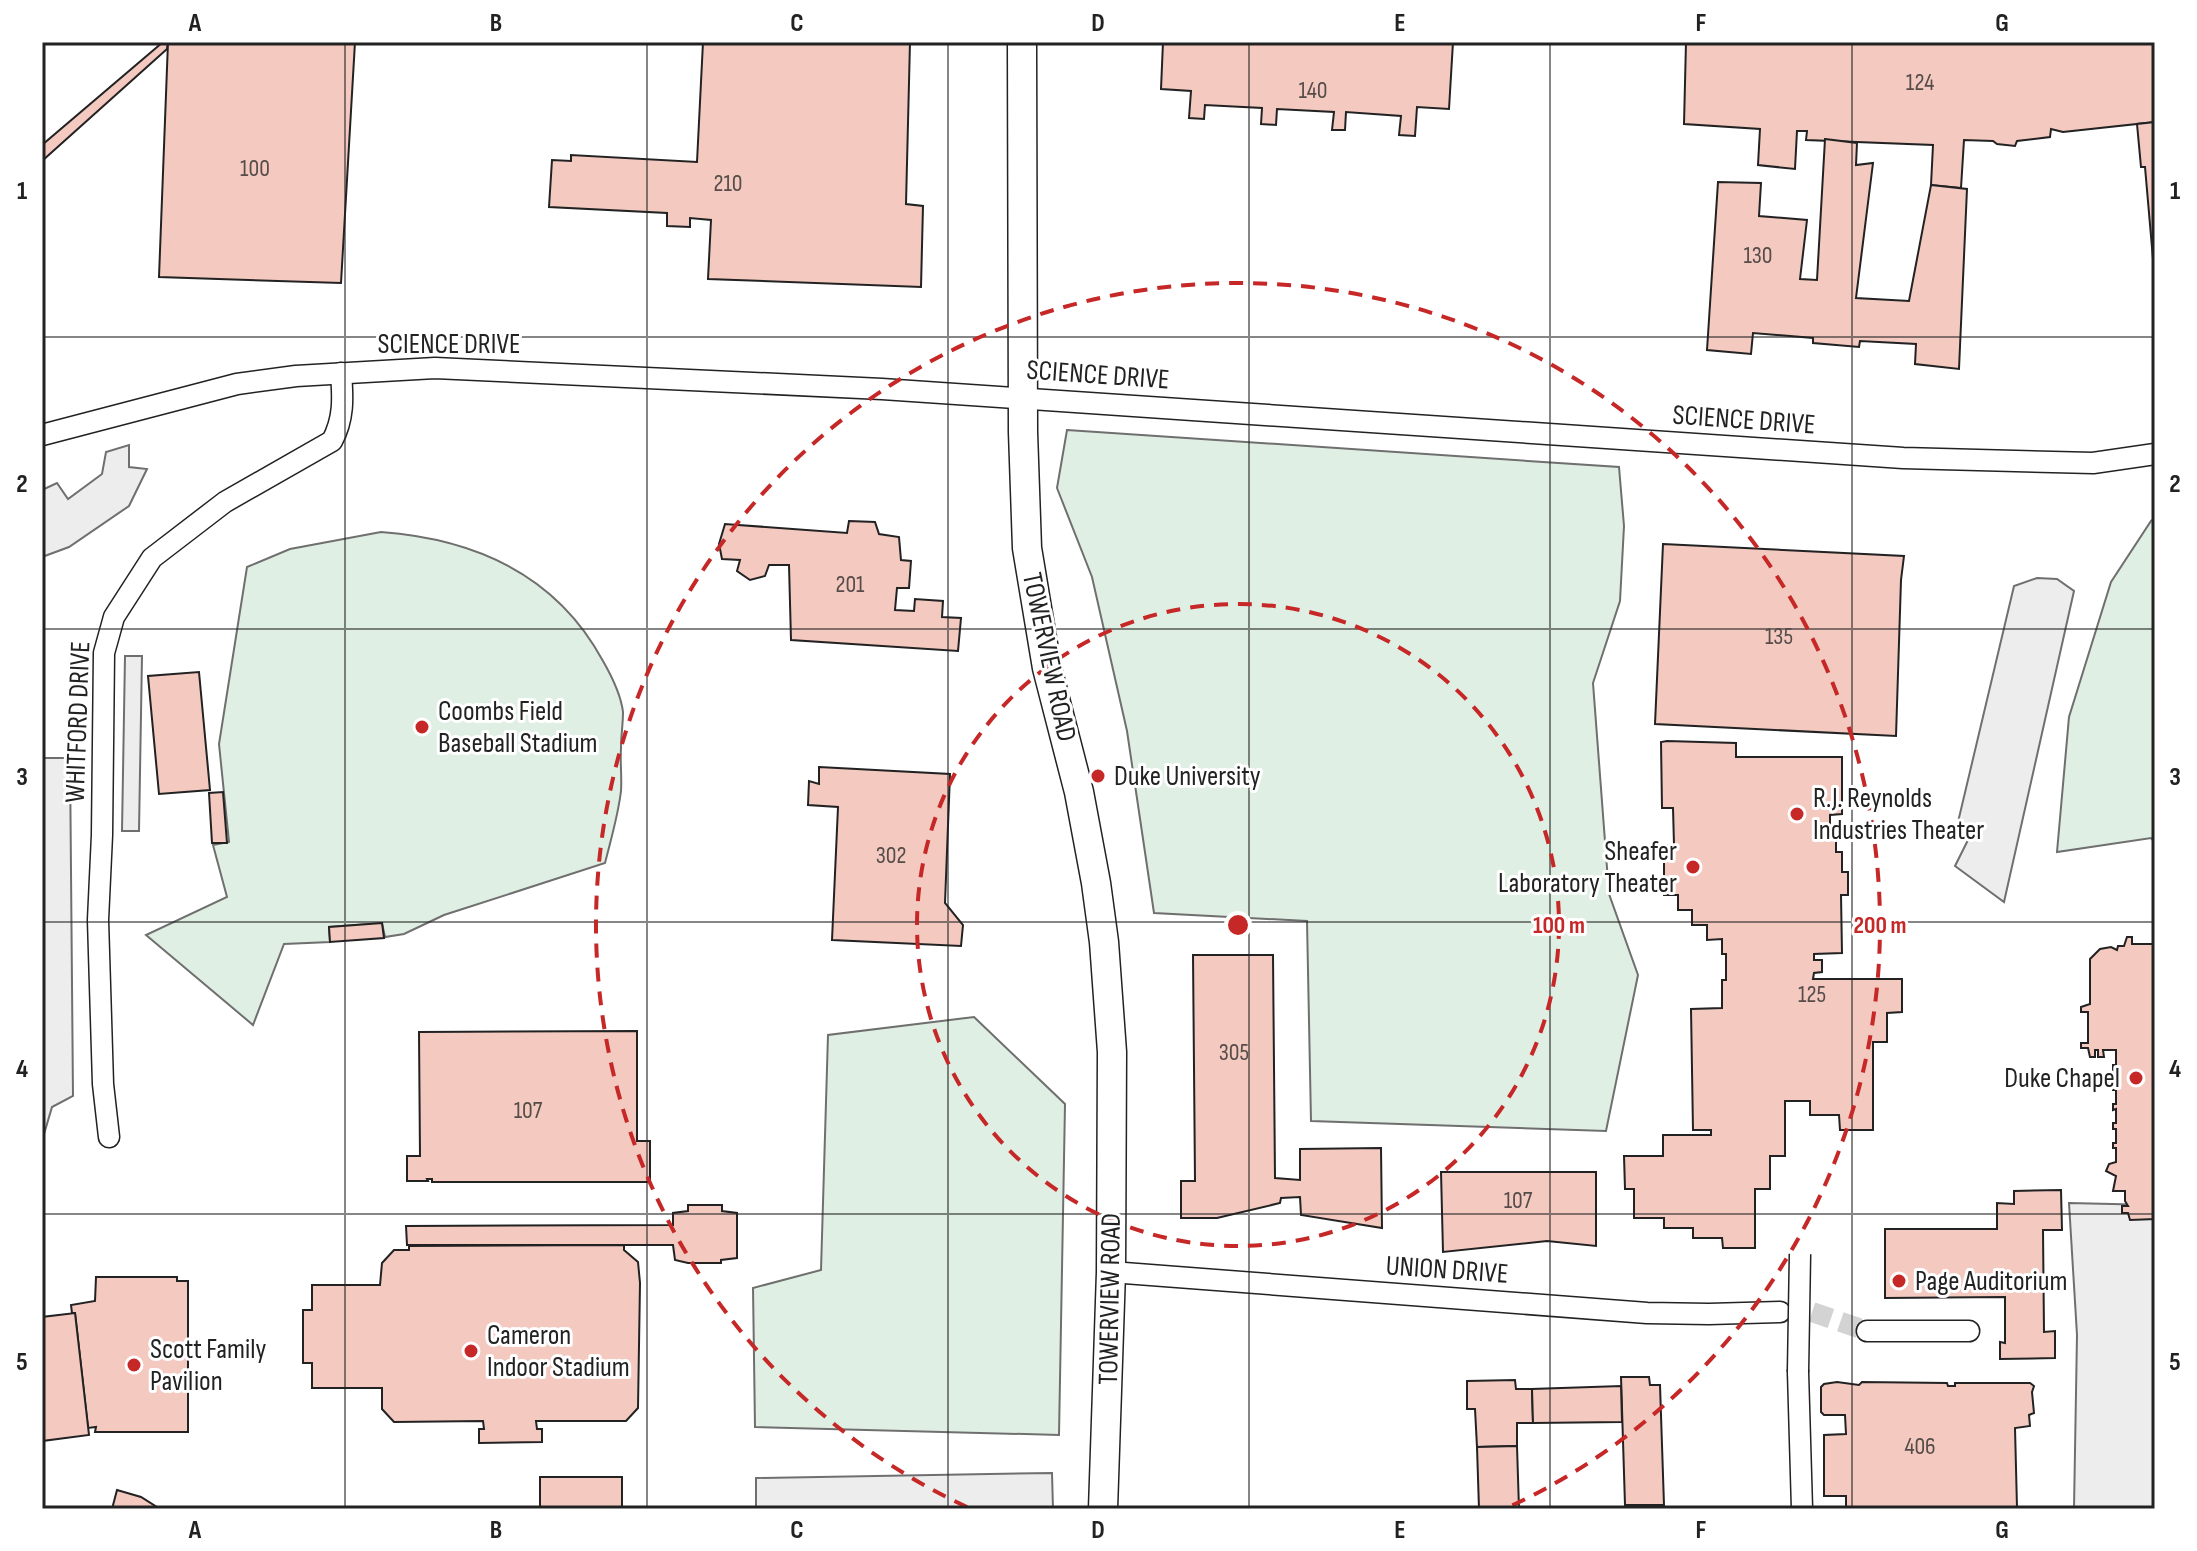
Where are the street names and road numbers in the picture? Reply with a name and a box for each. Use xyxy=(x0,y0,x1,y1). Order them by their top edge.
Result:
street label: SCIENCE DRIVE xyxy=(377,328,521,361)
street label: SCIENCE DRIVE xyxy=(1025,354,1171,396)
street label: SCIENCE DRIVE xyxy=(1671,399,1817,441)
street label: TOWERVIEW ROAD xyxy=(1015,570,1083,744)
street label: WHITFORD DRIVE xyxy=(59,641,97,803)
street label: TOWERVIEW ROAD xyxy=(1092,1213,1128,1385)
street label: UNION DRIVE xyxy=(1385,1249,1509,1291)

